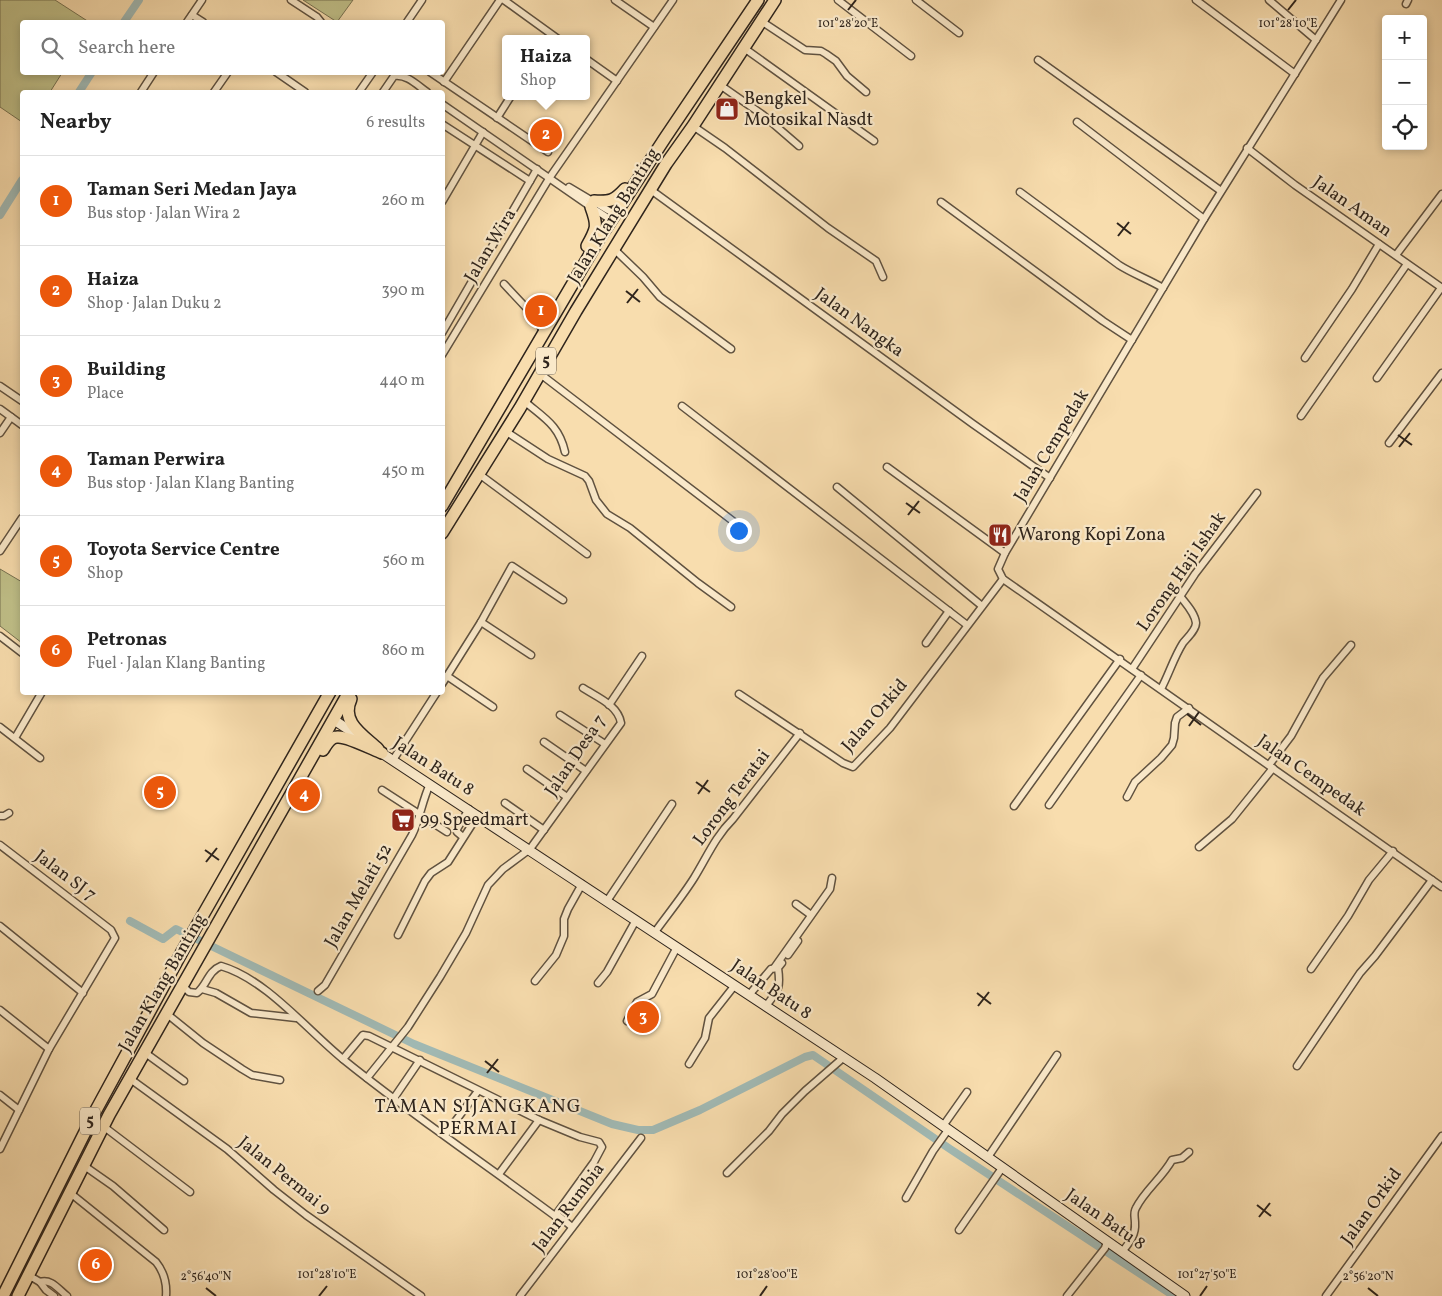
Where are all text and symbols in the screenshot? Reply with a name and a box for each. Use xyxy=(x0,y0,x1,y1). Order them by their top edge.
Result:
map controls xyxy=(1382,15,1427,150)
button: + xyxy=(1382,15,1427,60)
text: 101°28'20"E xyxy=(818,16,878,32)
text: 101°28'10"E xyxy=(1259,16,1317,32)
search box xyxy=(20,20,445,75)
icon: search xyxy=(38,34,66,62)
text: Search here xyxy=(78,35,175,61)
popup xyxy=(502,35,590,100)
text: Haiza xyxy=(520,44,572,70)
button: − xyxy=(1382,60,1427,105)
text: Shop xyxy=(520,70,556,92)
place label: Bengkel Motosikal Nasdt xyxy=(744,87,873,133)
shop icon: Bengkel Motosikal Nasdt xyxy=(714,96,740,122)
button: locate xyxy=(1382,105,1427,150)
text: Nearby xyxy=(40,108,111,137)
text: 6 results xyxy=(366,112,425,134)
pin: 2 xyxy=(530,116,562,154)
street label: Jalan Klang Banting xyxy=(562,143,666,289)
street label: Jalan Aman xyxy=(1307,170,1397,244)
text: Taman Seri Medan Jaya xyxy=(87,177,297,203)
text: 1 xyxy=(53,190,59,212)
text: 260 m xyxy=(381,190,425,212)
text: Bus stop · Jalan Wira 2 xyxy=(87,203,241,225)
street label: Jalan Wira xyxy=(459,204,523,288)
text: Haiza xyxy=(87,267,139,293)
text: 2 xyxy=(52,280,60,302)
text: 390 m xyxy=(382,280,425,302)
street label: Jalan Nangka xyxy=(809,282,909,364)
pin: 1 xyxy=(525,292,557,330)
text: Shop · Jalan Duku 2 xyxy=(87,293,222,315)
road number: 5 xyxy=(536,348,556,374)
text: Building xyxy=(87,357,166,383)
text: 3 xyxy=(52,370,60,392)
text: 440 m xyxy=(379,370,425,392)
text: Place xyxy=(87,383,124,405)
street label: Jalan Cempedak xyxy=(1008,385,1096,507)
text: Taman Perwira xyxy=(87,447,225,473)
text: 4 xyxy=(51,460,61,482)
text: 450 m xyxy=(382,460,425,482)
text: Bus stop · Jalan Klang Banting xyxy=(87,473,294,495)
street label: Lorong Haji Ishak xyxy=(1131,507,1233,637)
your location xyxy=(726,518,752,544)
restaurant icon: Warong Kopi Zona xyxy=(987,522,1013,548)
place label: Warong Kopi Zona xyxy=(1018,523,1165,548)
text: Toyota Service Centre xyxy=(87,537,280,563)
text: 5 xyxy=(52,550,60,572)
text: 560 m xyxy=(382,550,425,572)
text: Shop xyxy=(87,563,123,585)
text: Petronas xyxy=(87,627,167,653)
text: 6 xyxy=(52,640,60,662)
text: 860 m xyxy=(382,640,425,662)
text: Fuel · Jalan Klang Banting xyxy=(87,653,265,675)
street label: Jalan Orkid xyxy=(836,674,914,758)
street label: Jalan Desa 7 xyxy=(539,710,613,802)
street label: Jalan Cempedak xyxy=(1252,729,1371,823)
street label: Jalan Batu 8 xyxy=(387,731,479,803)
street label: Lorong Teratai xyxy=(688,745,776,851)
pin: 5 xyxy=(144,773,176,811)
pin: 4 xyxy=(288,776,320,814)
supermarket icon: 99 Speedmart xyxy=(390,807,416,833)
place label: 99 Speedmart xyxy=(420,808,529,833)
street label: Jalan Melati 52 xyxy=(319,839,399,953)
street label: Jalan SJ 7 xyxy=(29,844,101,908)
street label: Jalan Klang Banting xyxy=(113,909,213,1057)
street label: Jalan Batu 8 xyxy=(726,954,816,1026)
pin: 3 xyxy=(627,998,659,1036)
district label: TAMAN SIJANGKANG PERMAI xyxy=(374,1094,582,1142)
road number: 5 xyxy=(80,1108,100,1134)
street label: Jalan Permai 9 xyxy=(232,1131,336,1221)
street label: Jalan Rumbia xyxy=(527,1158,611,1258)
street label: Jalan Orkid xyxy=(1336,1163,1408,1251)
street label: Jalan Batu 8 xyxy=(1060,1183,1150,1257)
pin: 6 xyxy=(80,1246,112,1284)
text: 101°28'10"E xyxy=(298,1267,356,1283)
text: 101°28'00"E xyxy=(736,1267,798,1283)
text: 101°27'50"E xyxy=(1177,1267,1237,1283)
text: 2°56'40"N xyxy=(181,1269,232,1285)
text: 2°56'20"N xyxy=(1342,1269,1394,1285)

